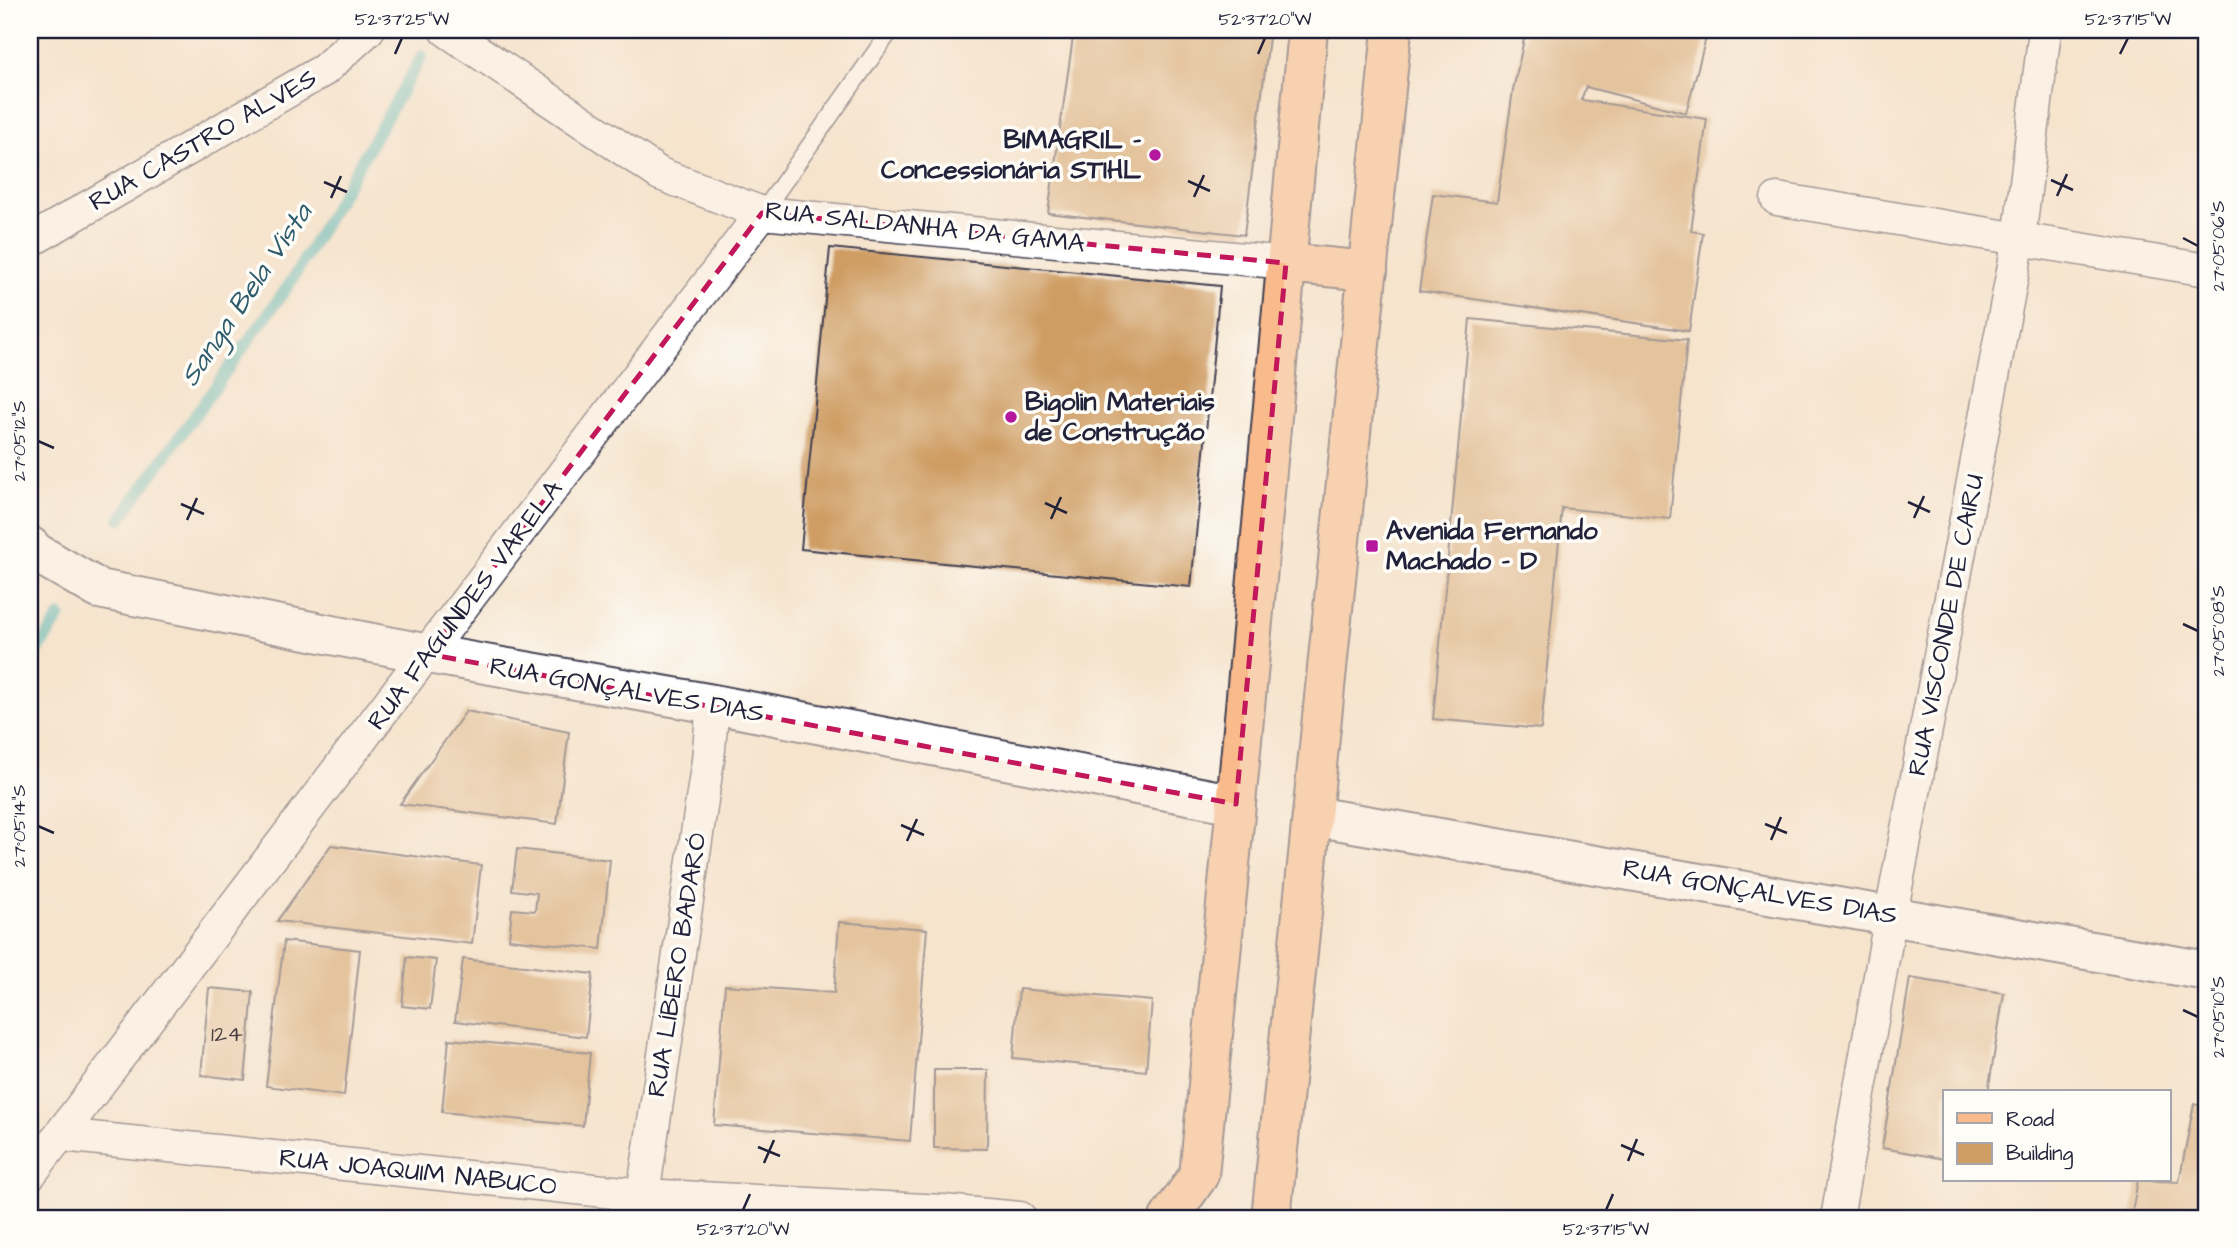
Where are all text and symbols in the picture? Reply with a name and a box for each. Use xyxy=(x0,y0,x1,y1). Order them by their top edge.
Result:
text: 52°37'25"W xyxy=(355,7,449,32)
text: 52°37'20"W xyxy=(1219,7,1312,32)
text: 52°37'15"W xyxy=(2085,7,2171,32)
street label: RUA CASTRO ALVES xyxy=(82,60,324,220)
place label: BIMAGRIL - Concessionária STIHL xyxy=(881,122,1142,188)
marker: BIMAGRIL - Concessionária STIHL xyxy=(1147,147,1163,163)
street label: RUA SALDANHA DA GAMA xyxy=(764,192,1087,262)
water label: Sanga Bela Vista xyxy=(170,195,323,395)
text: 27°05'06"S xyxy=(2206,201,2231,291)
place label: Bigolin Materiais de Construção xyxy=(1024,384,1215,450)
text: 27°05'12"S xyxy=(7,401,32,481)
marker: Bigolin Materiais de Construção xyxy=(1003,409,1019,425)
street label: RUA VISCONDE DE CAIRU xyxy=(1899,471,1993,779)
street label: RUA FAGUNDES VARELA xyxy=(359,472,571,737)
place label: Avenida Fernando Machado - D xyxy=(1386,513,1598,579)
marker: Avenida Fernando Machado - D xyxy=(1364,538,1380,554)
text: 27°05'08"S xyxy=(2206,585,2231,677)
street label: RUA GONÇALVES DIAS xyxy=(487,648,767,732)
text: 27°05'14"S xyxy=(7,785,32,867)
street label: RUA LÍBERO BADARÓ xyxy=(638,830,716,1100)
street label: RUA GONÇALVES DIAS xyxy=(1620,850,1900,934)
text: 27°05'10"S xyxy=(2206,976,2231,1058)
house number: 124 xyxy=(211,1018,243,1050)
legend xyxy=(1943,1090,2170,1182)
text: Road xyxy=(2006,1105,2054,1134)
text: Building xyxy=(2006,1139,2074,1170)
street label: RUA JOAQUIM NABUCO xyxy=(277,1140,559,1204)
text: 52°37'20"W xyxy=(697,1217,790,1242)
text: 52°37'15"W xyxy=(1563,1217,1649,1242)

